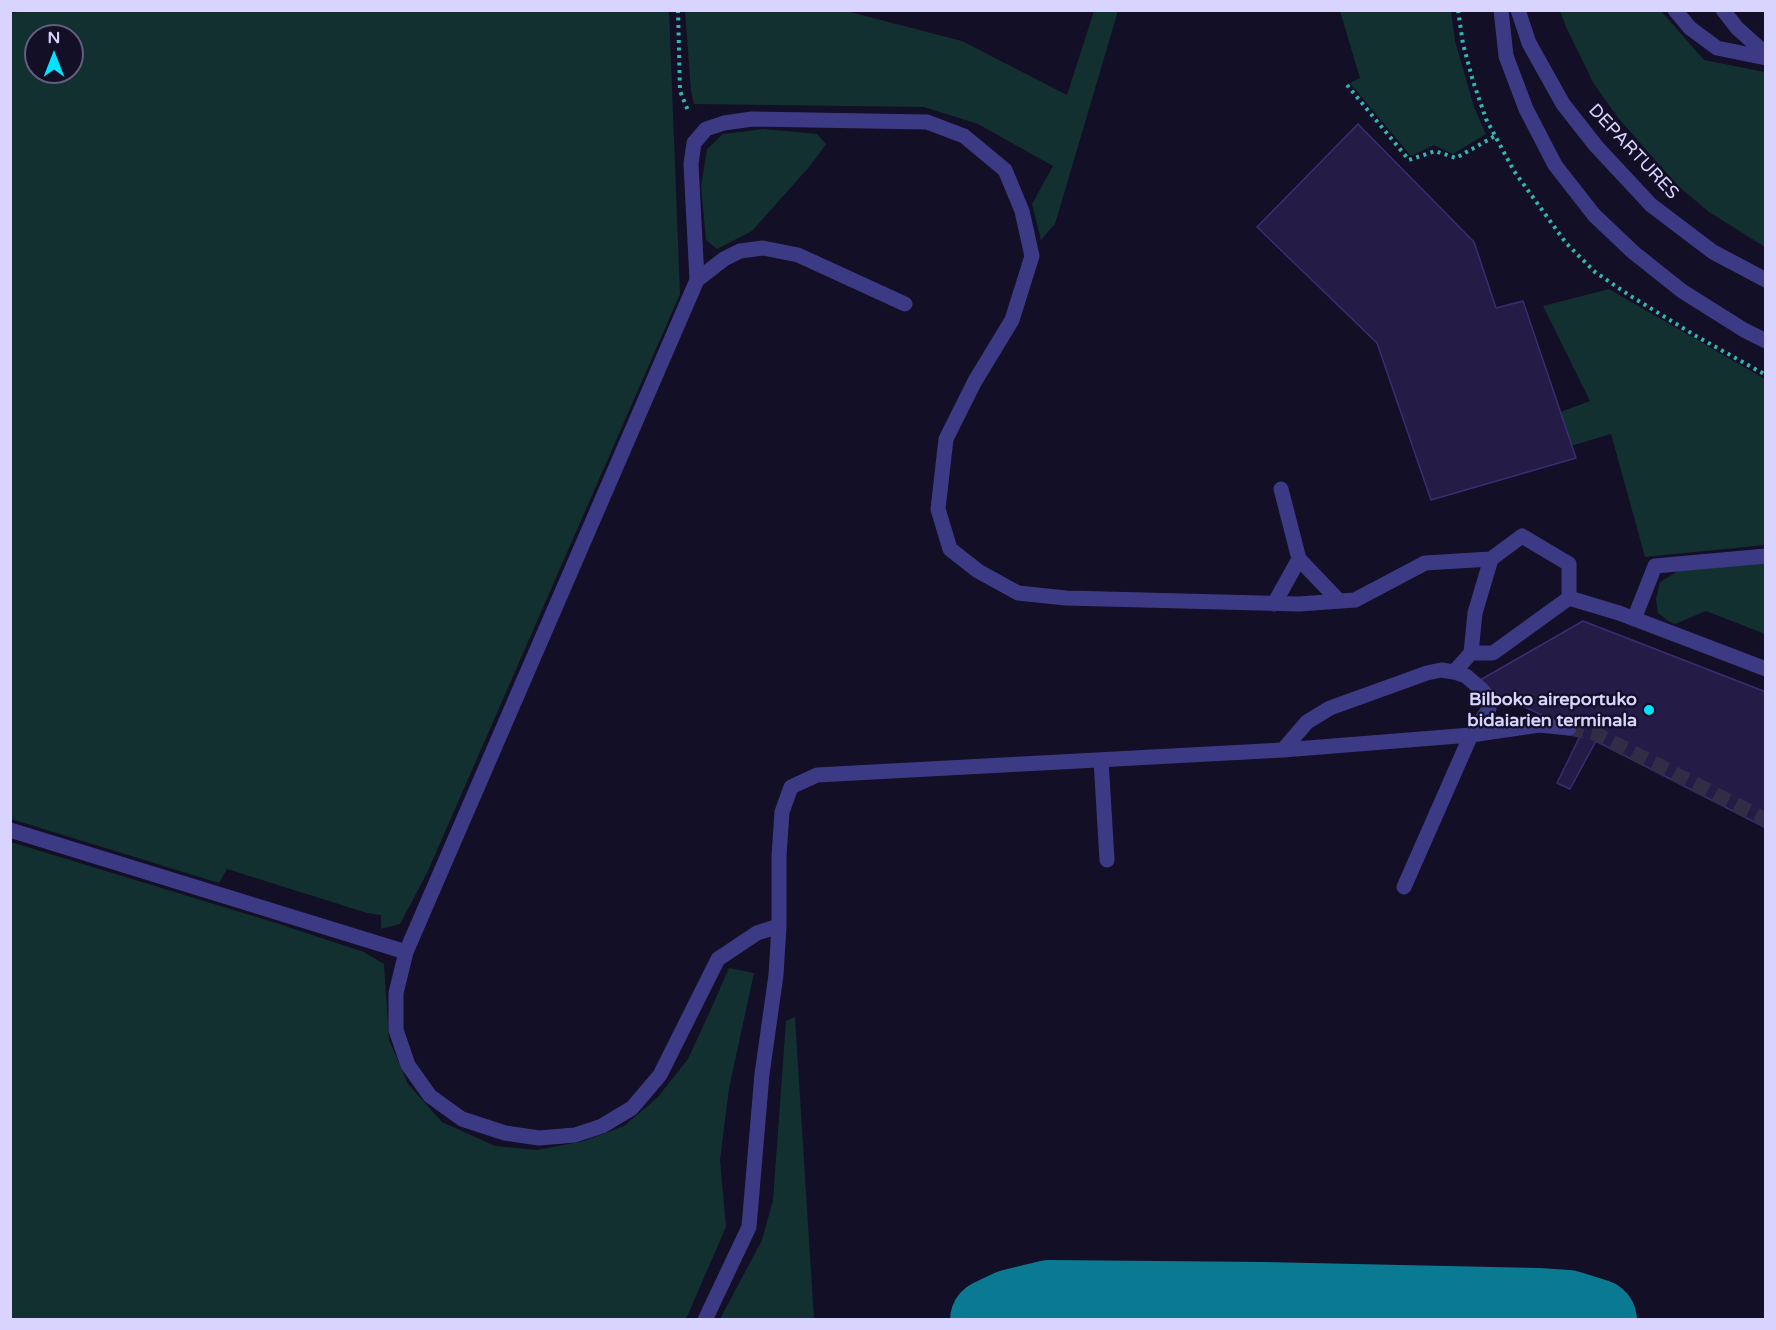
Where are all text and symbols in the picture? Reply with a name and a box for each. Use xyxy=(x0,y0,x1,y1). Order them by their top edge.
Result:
north arrow xyxy=(24,24,84,84)
text: N xyxy=(48,28,60,48)
street label: DEPARTURES xyxy=(1583,100,1683,204)
place label: Bilboko aireportuko bidaiarien terminala xyxy=(1467,689,1637,732)
marker: Bilboko aireportuko bidaiarien terminala xyxy=(1642,703,1656,717)

